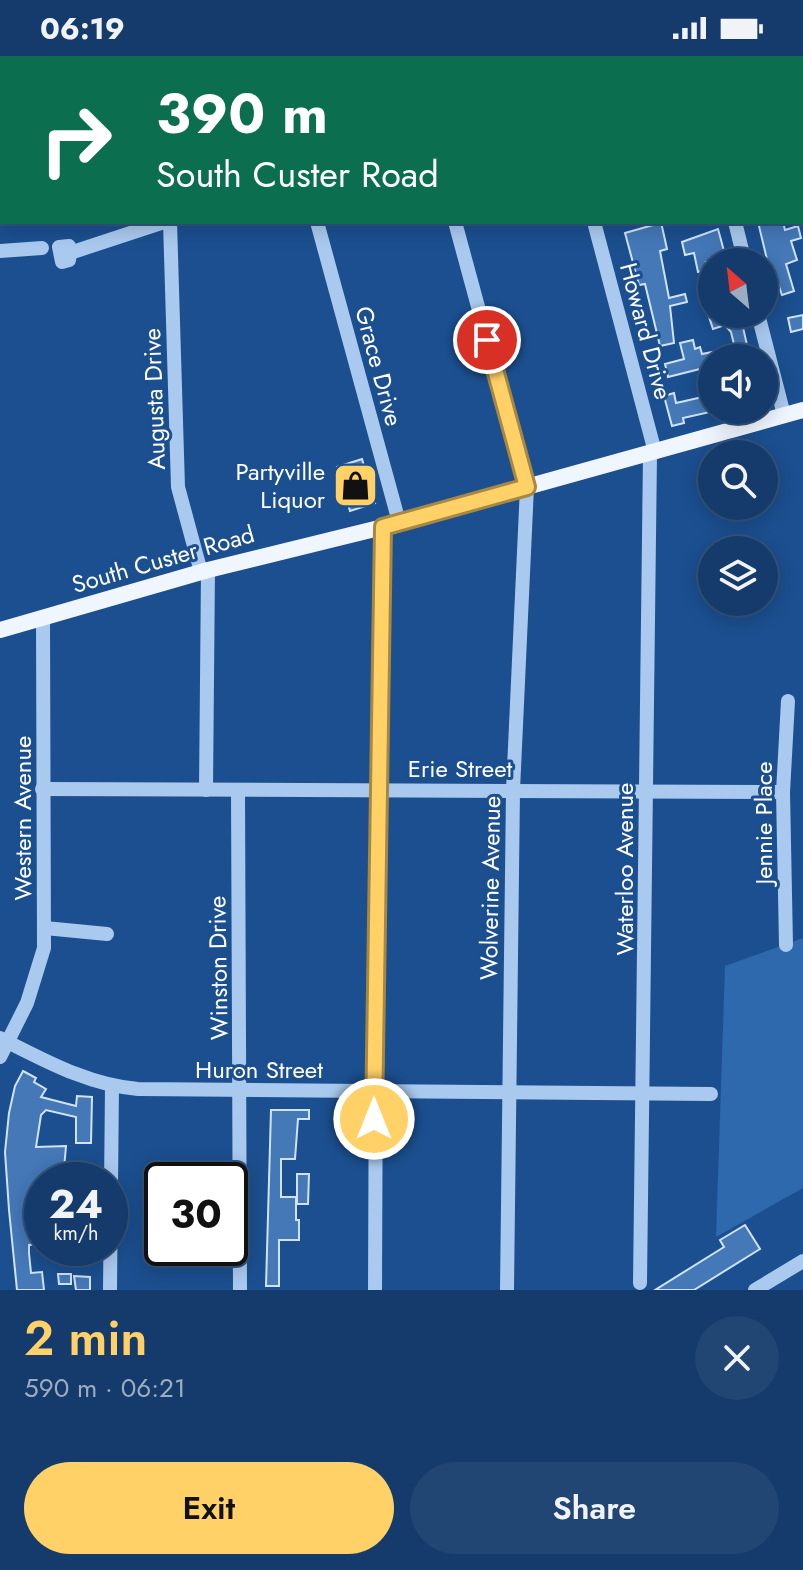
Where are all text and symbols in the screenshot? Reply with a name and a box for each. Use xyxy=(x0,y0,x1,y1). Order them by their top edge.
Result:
text: 06:19 xyxy=(40,7,125,50)
text: 390 m xyxy=(156,73,328,154)
icon: right xyxy=(24,88,128,192)
text: South Custer Road xyxy=(156,148,439,200)
north arrow xyxy=(698,248,778,328)
map controls xyxy=(698,248,778,616)
street label: Howard Drive xyxy=(611,259,681,403)
street label: Grace Drive xyxy=(346,302,412,430)
pin xyxy=(453,306,521,374)
icon: arrive xyxy=(465,318,509,362)
street label: Augusta Drive xyxy=(134,328,174,470)
button: sound xyxy=(698,344,778,424)
button: search xyxy=(698,440,778,520)
place label: Partyville Liquor xyxy=(236,454,326,517)
shop icon: Partyville Liquor xyxy=(332,461,380,509)
street label: South Custer Road xyxy=(68,516,258,602)
button: layers xyxy=(698,536,778,616)
street label: Western Avenue xyxy=(5,736,40,900)
street label: Erie Street xyxy=(408,751,512,786)
street label: Jennie Place xyxy=(746,761,781,888)
street label: Waterloo Avenue xyxy=(607,783,642,955)
street label: Wolverine Avenue xyxy=(471,795,509,981)
street label: Winston Drive xyxy=(199,896,237,1040)
street label: Huron Street xyxy=(195,1052,323,1087)
position arrow xyxy=(332,1077,416,1161)
speed limit sign: 30 xyxy=(144,1162,248,1266)
text: 24 xyxy=(49,1175,103,1233)
text: km/h xyxy=(53,1219,99,1248)
text: 2 min xyxy=(24,1304,147,1373)
button: close xyxy=(695,1316,779,1400)
text: 590 m · 06:21 xyxy=(24,1369,186,1407)
button: Exit xyxy=(24,1462,394,1554)
button: Share xyxy=(410,1462,779,1554)

